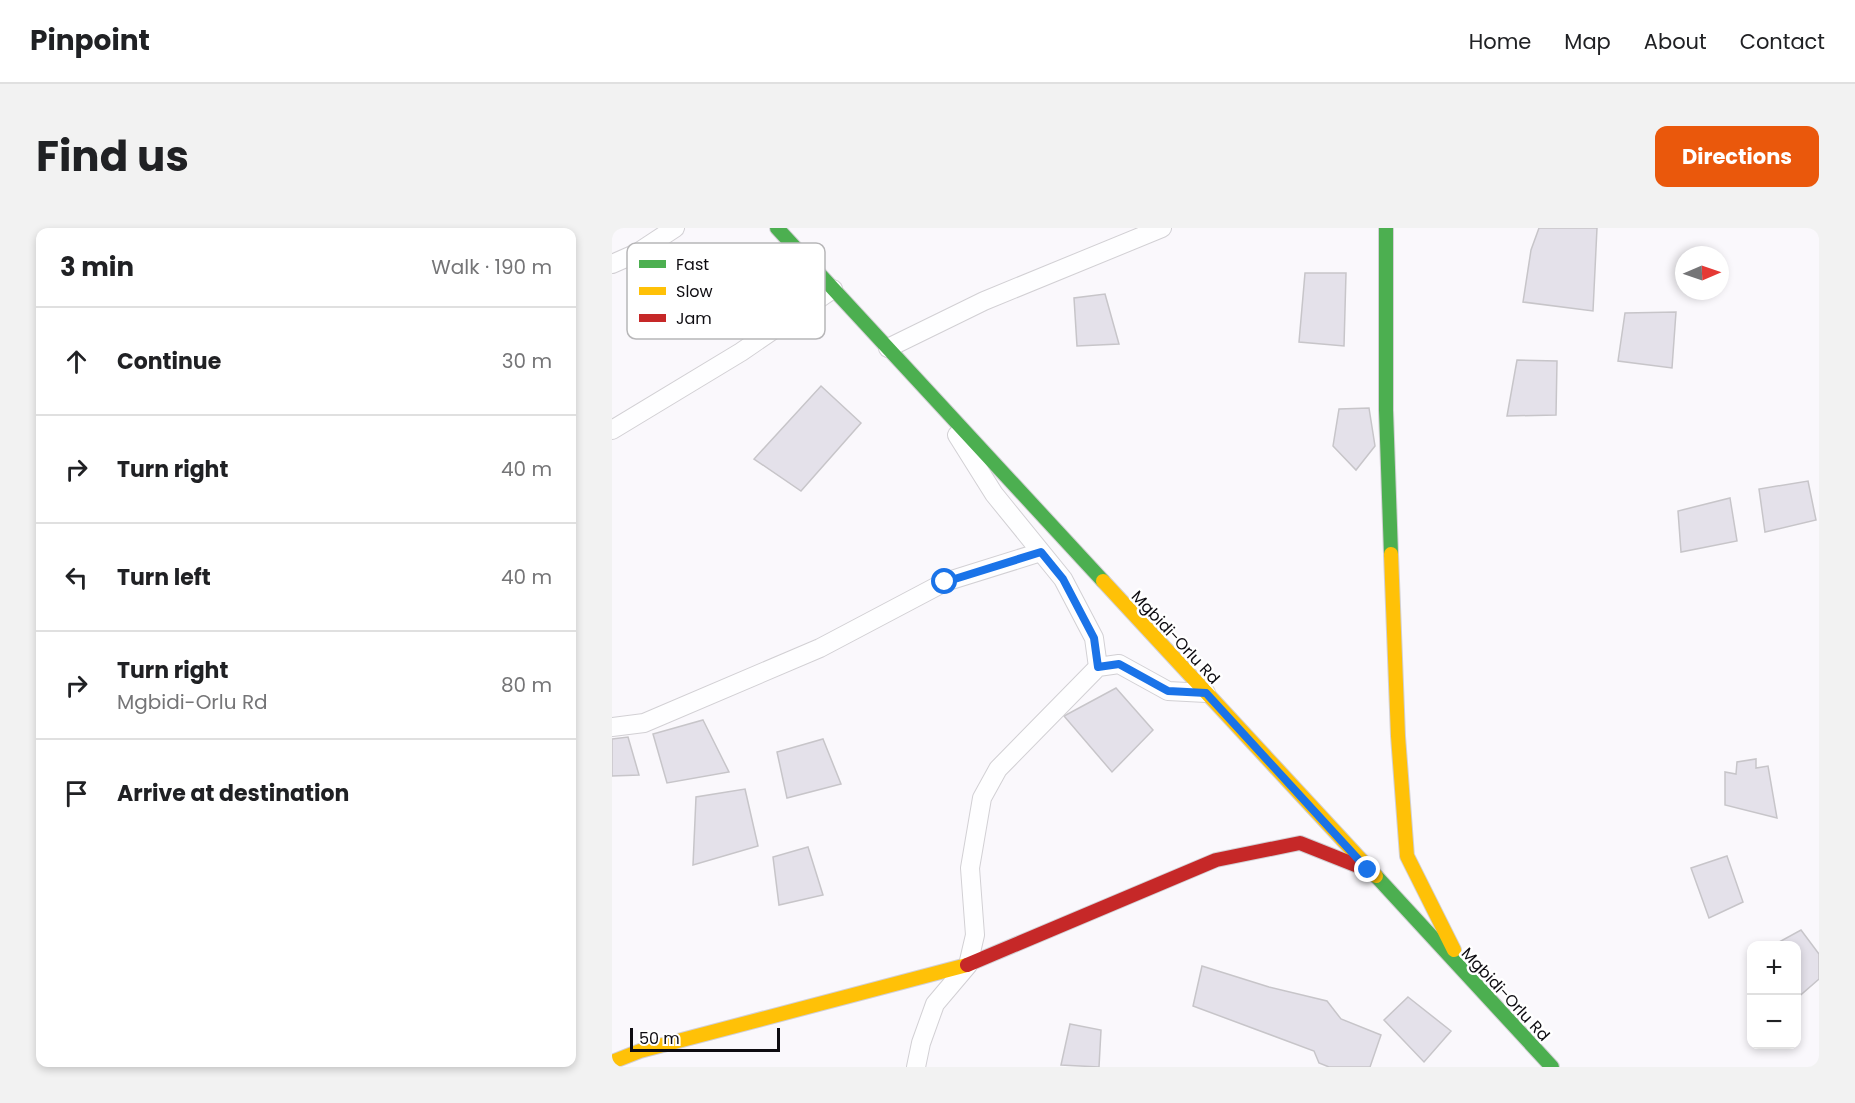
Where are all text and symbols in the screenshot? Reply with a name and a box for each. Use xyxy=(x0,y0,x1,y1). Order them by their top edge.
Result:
text: Pinpoint xyxy=(30,21,150,60)
text: Home xyxy=(1469,27,1531,56)
text: Map xyxy=(1564,27,1611,56)
text: About xyxy=(1644,27,1707,56)
text: Contact xyxy=(1740,27,1825,56)
button: Directions xyxy=(1655,126,1819,187)
text: Find us xyxy=(36,127,189,186)
legend xyxy=(627,243,825,339)
north arrow xyxy=(1675,246,1729,300)
text: 3 min xyxy=(60,249,134,285)
text: Walk · 190 m xyxy=(431,253,552,281)
text: Fast xyxy=(676,253,709,276)
text: Slow xyxy=(676,280,713,303)
text: Jam xyxy=(676,307,712,330)
icon: ahead xyxy=(60,345,93,378)
text: Continue xyxy=(117,346,221,377)
text: 30 m xyxy=(502,347,552,375)
icon: right xyxy=(60,453,93,486)
text: Turn right xyxy=(117,454,228,485)
text: 40 m xyxy=(501,455,552,483)
icon: left xyxy=(60,561,93,594)
text: Turn left xyxy=(117,562,211,593)
text: 40 m xyxy=(501,563,552,591)
route start xyxy=(931,568,957,594)
street label: Mgbidi-Orlu Rd xyxy=(1126,585,1225,689)
text: Turn right xyxy=(117,655,228,686)
icon: right xyxy=(60,669,93,702)
text: 80 m xyxy=(501,671,552,699)
text: Mgbidi-Orlu Rd xyxy=(117,688,268,716)
icon: arrive xyxy=(60,777,93,810)
text: Arrive at destination xyxy=(117,778,349,809)
route end xyxy=(1354,856,1380,882)
map controls xyxy=(1747,941,1801,1049)
button: + xyxy=(1747,941,1801,995)
street label: Mgbidi-Orlu Rd xyxy=(1456,942,1555,1046)
button: − xyxy=(1747,995,1801,1049)
scale bar xyxy=(630,1025,780,1052)
text: 50 m xyxy=(639,1027,680,1050)

